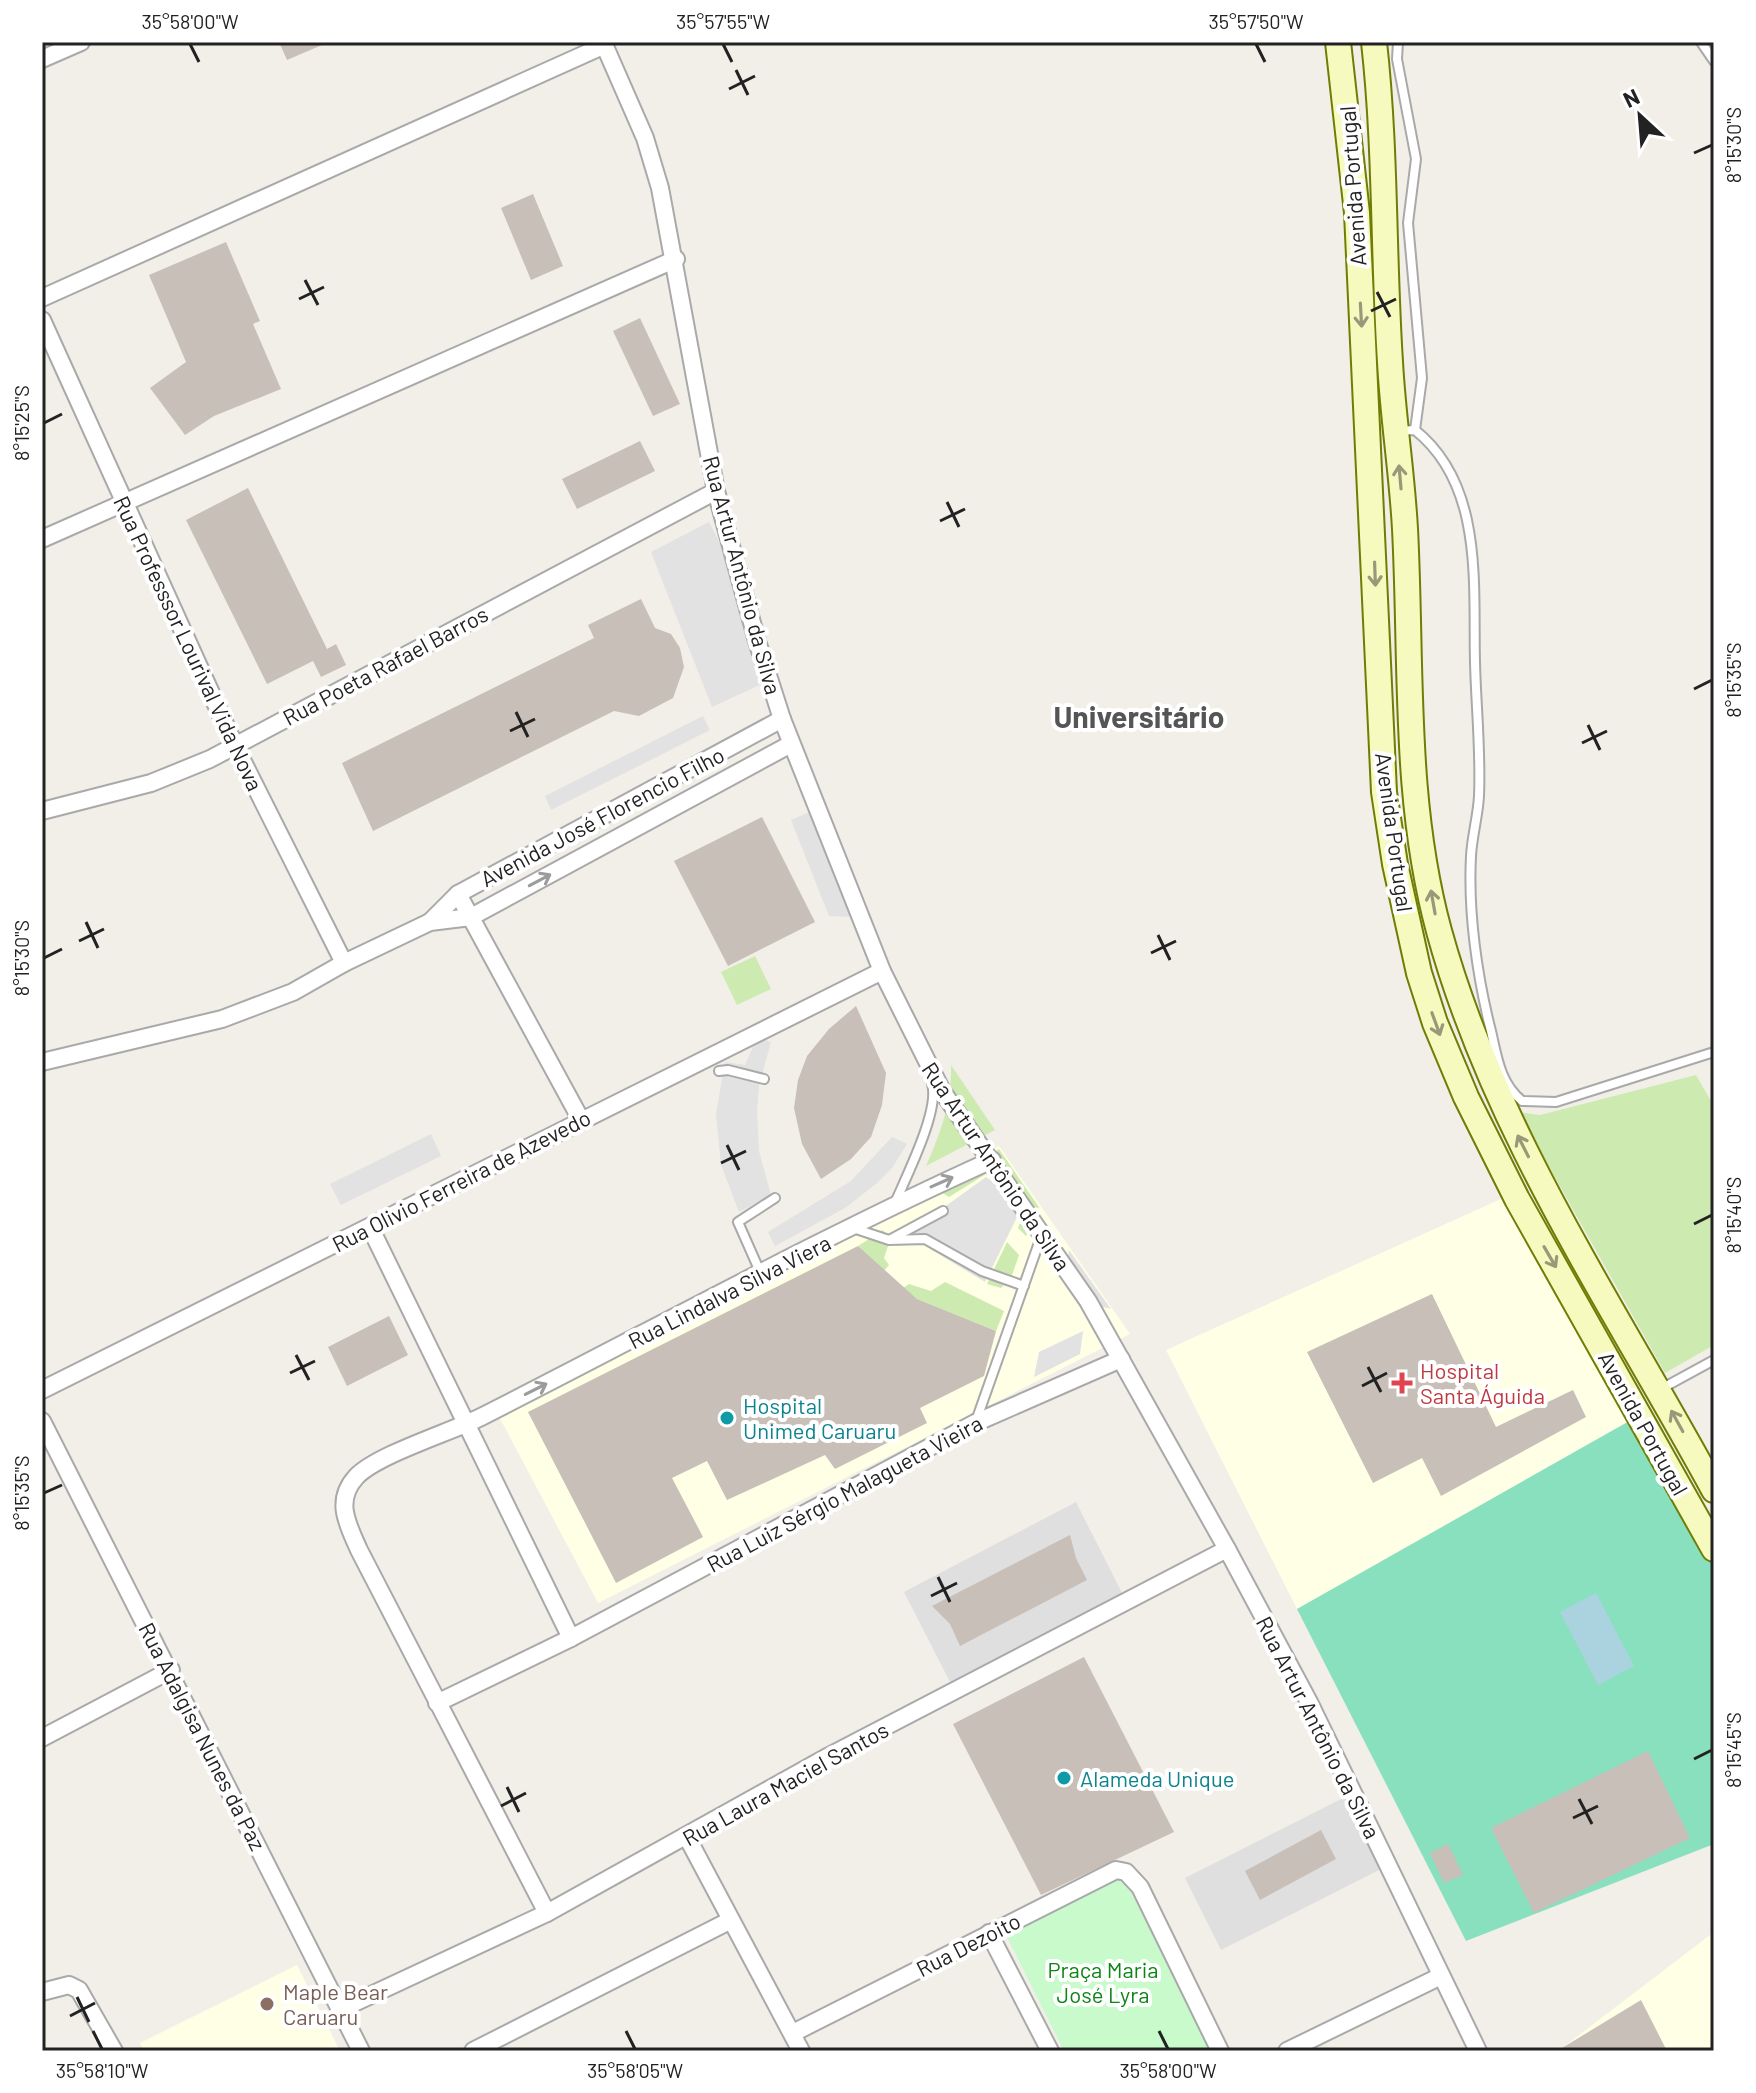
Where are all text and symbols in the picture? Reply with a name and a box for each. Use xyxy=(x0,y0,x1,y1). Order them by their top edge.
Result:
text: 35°58'00"W xyxy=(142,9,239,33)
text: 35°57'55"W xyxy=(676,9,770,33)
text: 35°57'50"W xyxy=(1209,9,1304,33)
north arrow xyxy=(1600,76,1680,156)
text: N xyxy=(1619,82,1643,112)
street label: Avenida Portugal xyxy=(1333,105,1371,267)
text: 8°15'30"S xyxy=(1721,107,1745,183)
one-way arrow xyxy=(1353,301,1368,328)
text: 8°15'25"S xyxy=(9,385,33,461)
street label: Rua Artur Antônio da Silva xyxy=(699,453,787,697)
one-way arrow xyxy=(1392,464,1407,490)
street label: Rua Professsor Lourival Vida Nova xyxy=(109,491,269,795)
one-way arrow xyxy=(1368,560,1383,587)
street label: Rua Poeta Rafael Barros xyxy=(278,600,492,730)
text: 8°15'35"S xyxy=(1721,642,1745,718)
district label: Universitário xyxy=(1054,698,1224,734)
street label: Avenida José Florencio Filho xyxy=(476,741,728,891)
street label: Avenida Portugal xyxy=(1371,751,1419,913)
one-way arrow xyxy=(527,871,551,887)
one-way arrow xyxy=(1425,890,1440,916)
text: 8°15'30"S xyxy=(9,920,33,996)
one-way arrow xyxy=(1430,1011,1444,1036)
street label: Rua Artur Antônio da Silva xyxy=(917,1057,1077,1275)
street label: Rua Olivio Ferreira de Azevedo xyxy=(327,1103,595,1257)
one-way arrow xyxy=(1514,1134,1530,1158)
one-way arrow xyxy=(930,1174,954,1189)
text: 8°15'40"S xyxy=(1721,1176,1745,1254)
street label: Rua Lindalva Silva Viera xyxy=(623,1229,835,1353)
one-way arrow xyxy=(1542,1245,1558,1268)
street label: Avenida Portugal xyxy=(1594,1347,1694,1499)
place label: Hospital Santa Águida xyxy=(1420,1357,1545,1408)
marker: Hospital Santa Águida xyxy=(1391,1372,1413,1394)
one-way arrow xyxy=(524,1381,548,1396)
place label: Hospital Unimed Caruaru xyxy=(743,1392,896,1443)
street label: Rua Luiz Sérgio Malagueta Vieira xyxy=(702,1409,986,1577)
marker: Hospital Unimed Caruaru xyxy=(718,1409,736,1427)
one-way arrow xyxy=(1668,1410,1684,1434)
text: 8°15'35"S xyxy=(9,1455,33,1531)
street label: Rua Artur Antônio da Silva xyxy=(1252,1612,1386,1842)
street label: Rua Adalgisa Nunes da Paz xyxy=(134,1618,272,1854)
text: 8°15'45"S xyxy=(1721,1712,1745,1788)
street label: Rua Laura Maciel Santos xyxy=(678,1716,892,1850)
place label: Alameda Unique xyxy=(1080,1765,1234,1791)
marker: Alameda Unique xyxy=(1055,1769,1073,1787)
street label: Rua Dezoito xyxy=(912,1907,1024,1981)
park label: Praça Maria José Lyra xyxy=(1047,1956,1159,2007)
place label: Maple Bear Caruaru xyxy=(283,1978,388,2029)
marker: Maple Bear Caruaru xyxy=(258,1995,276,2013)
text: 35°58'10"W xyxy=(56,2058,149,2082)
text: 35°58'05"W xyxy=(587,2058,683,2082)
text: 35°58'00"W xyxy=(1120,2058,1217,2082)

